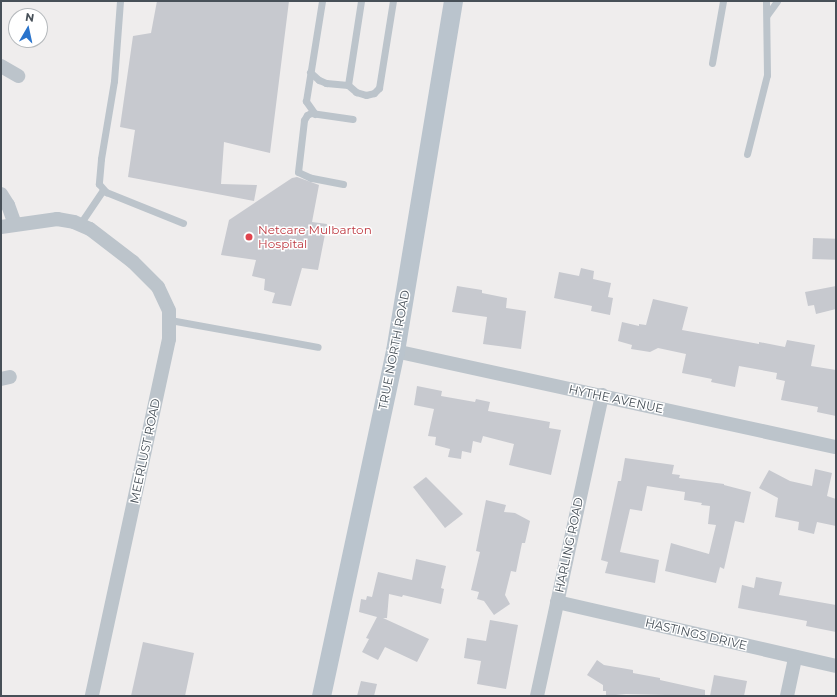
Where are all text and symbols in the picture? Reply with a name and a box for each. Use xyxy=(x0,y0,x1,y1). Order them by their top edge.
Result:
north arrow xyxy=(8,8,48,48)
text: N xyxy=(24,10,35,25)
place label: Netcare Mulbarton Hospital xyxy=(258,223,372,251)
marker: Netcare Mulbarton Hospital xyxy=(243,231,255,243)
street label: TRUE NORTH ROAD xyxy=(375,289,413,411)
street label: HYTHE AVENUE xyxy=(567,382,665,416)
street label: MEERLUST ROAD xyxy=(127,397,163,505)
street label: HARLING ROAD xyxy=(552,496,586,594)
street label: HASTINGS DRIVE xyxy=(644,615,748,653)

